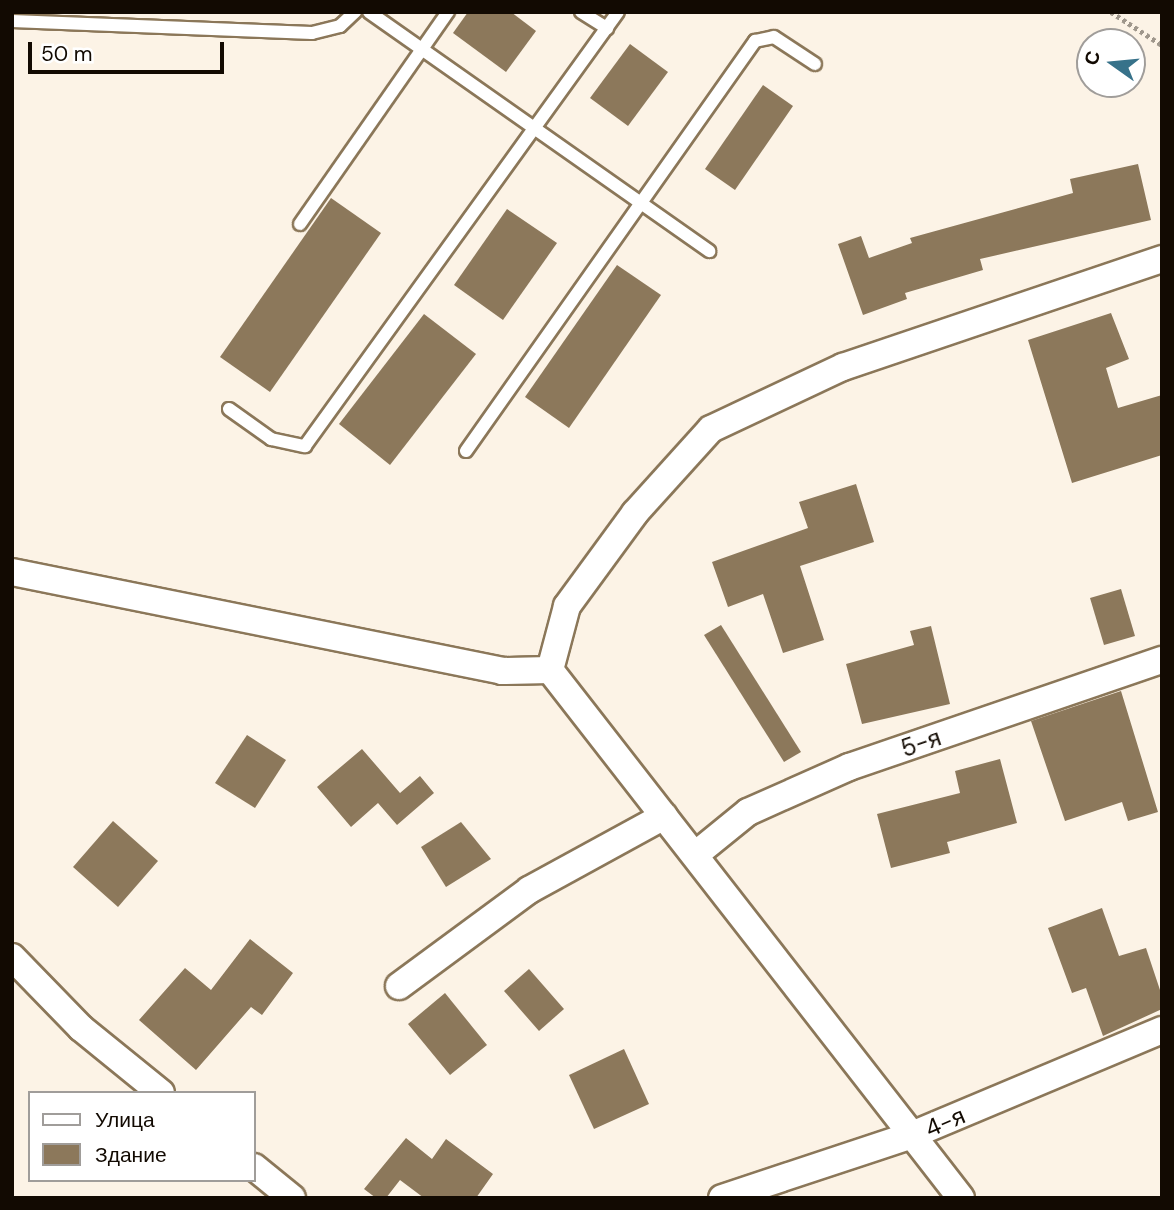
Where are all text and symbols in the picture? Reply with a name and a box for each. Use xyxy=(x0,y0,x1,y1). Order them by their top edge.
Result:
scale bar xyxy=(32,28,228,72)
north arrow xyxy=(1076,28,1146,98)
text: 50 m xyxy=(41,40,92,68)
text: С xyxy=(1078,48,1106,68)
street label: 5-я xyxy=(897,723,945,763)
legend xyxy=(28,1091,256,1182)
street label: 4-я xyxy=(921,1101,969,1143)
text: Улица xyxy=(95,1106,155,1134)
text: Здание xyxy=(95,1141,167,1169)

